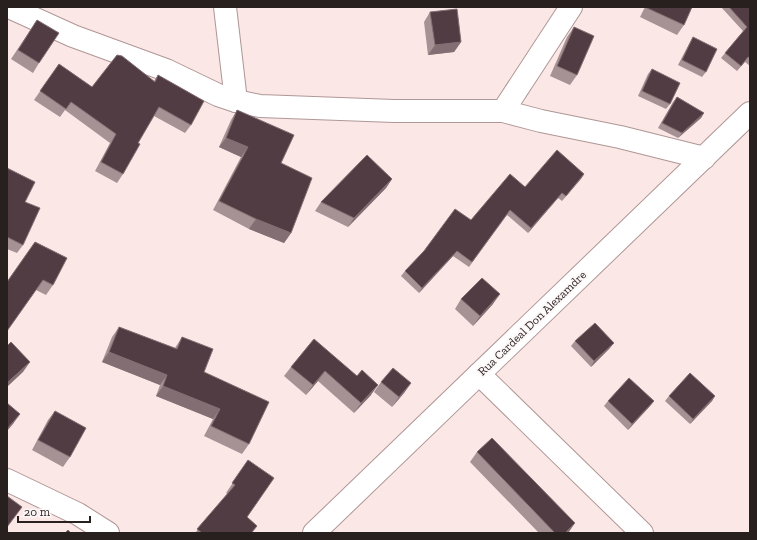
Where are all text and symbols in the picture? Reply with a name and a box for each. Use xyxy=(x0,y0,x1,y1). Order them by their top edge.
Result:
street label: Rua Cardeal Don Alexamdre xyxy=(475,267,589,378)
scale bar xyxy=(18,498,90,524)
text: 20 m xyxy=(24,505,51,519)

